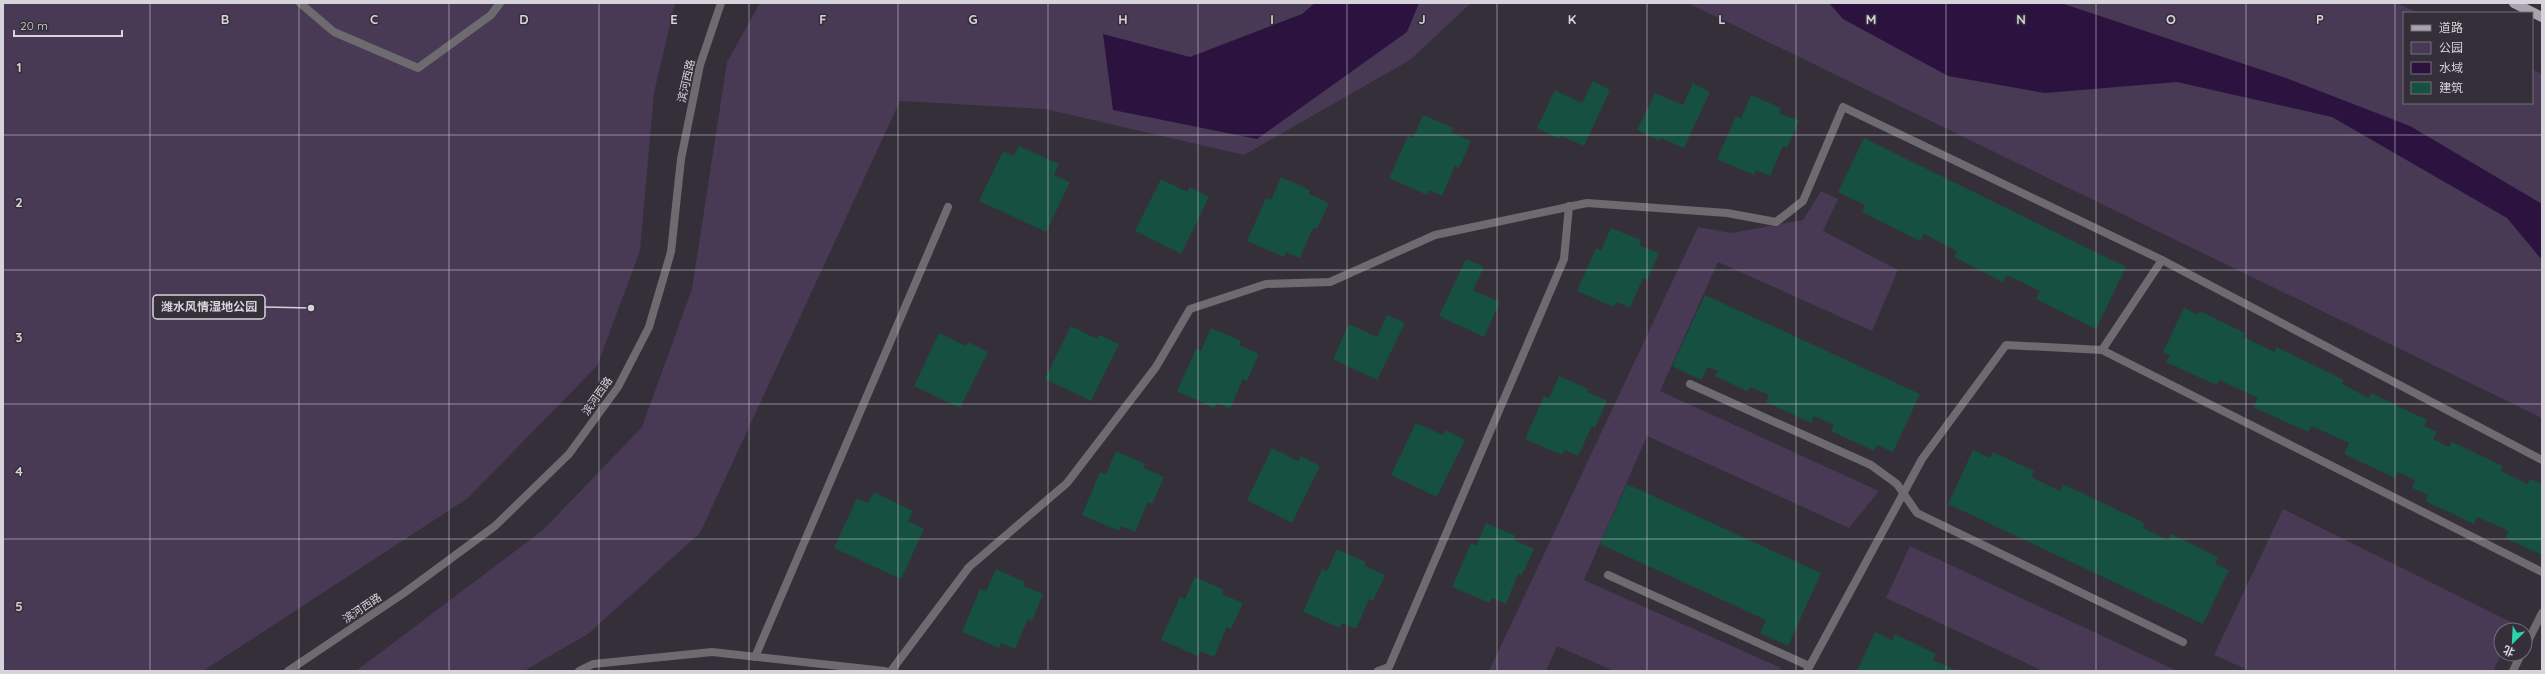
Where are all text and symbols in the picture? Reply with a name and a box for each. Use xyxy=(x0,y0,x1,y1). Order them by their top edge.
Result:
text: B xyxy=(221,11,229,27)
text: C xyxy=(370,11,378,27)
text: D xyxy=(519,11,529,27)
text: E xyxy=(670,11,678,27)
text: F xyxy=(819,11,827,27)
text: G xyxy=(968,11,978,27)
text: H xyxy=(1118,11,1128,27)
text: I xyxy=(1270,11,1274,27)
text: J xyxy=(1418,11,1426,27)
text: K xyxy=(1568,11,1577,27)
text: L xyxy=(1718,11,1726,27)
text: M xyxy=(1866,11,1876,27)
text: N xyxy=(2016,11,2026,27)
text: O xyxy=(2166,11,2176,27)
text: P xyxy=(2316,11,2324,27)
scale bar xyxy=(14,12,122,38)
legend xyxy=(2403,12,2533,104)
text: 20 m xyxy=(20,18,48,33)
text: 道路 xyxy=(2439,20,2463,35)
text: 公园 xyxy=(2439,40,2463,55)
street label: 滨河西路 xyxy=(674,58,698,104)
text: 1 xyxy=(16,59,22,75)
text: 水域 xyxy=(2439,60,2463,75)
text: 建筑 xyxy=(2439,80,2463,95)
text: 2 xyxy=(15,194,23,210)
callout: 潍水风情湿地公园 xyxy=(153,295,265,319)
text: 潍水风情湿地公园 xyxy=(161,299,257,314)
text: 3 xyxy=(16,329,23,345)
street label: 滨河西路 xyxy=(579,374,615,418)
text: 4 xyxy=(15,463,23,479)
street label: 滨河西路 xyxy=(340,590,384,626)
text: 5 xyxy=(15,598,23,614)
north arrow xyxy=(2493,622,2533,662)
text: 北 xyxy=(2501,643,2517,660)

